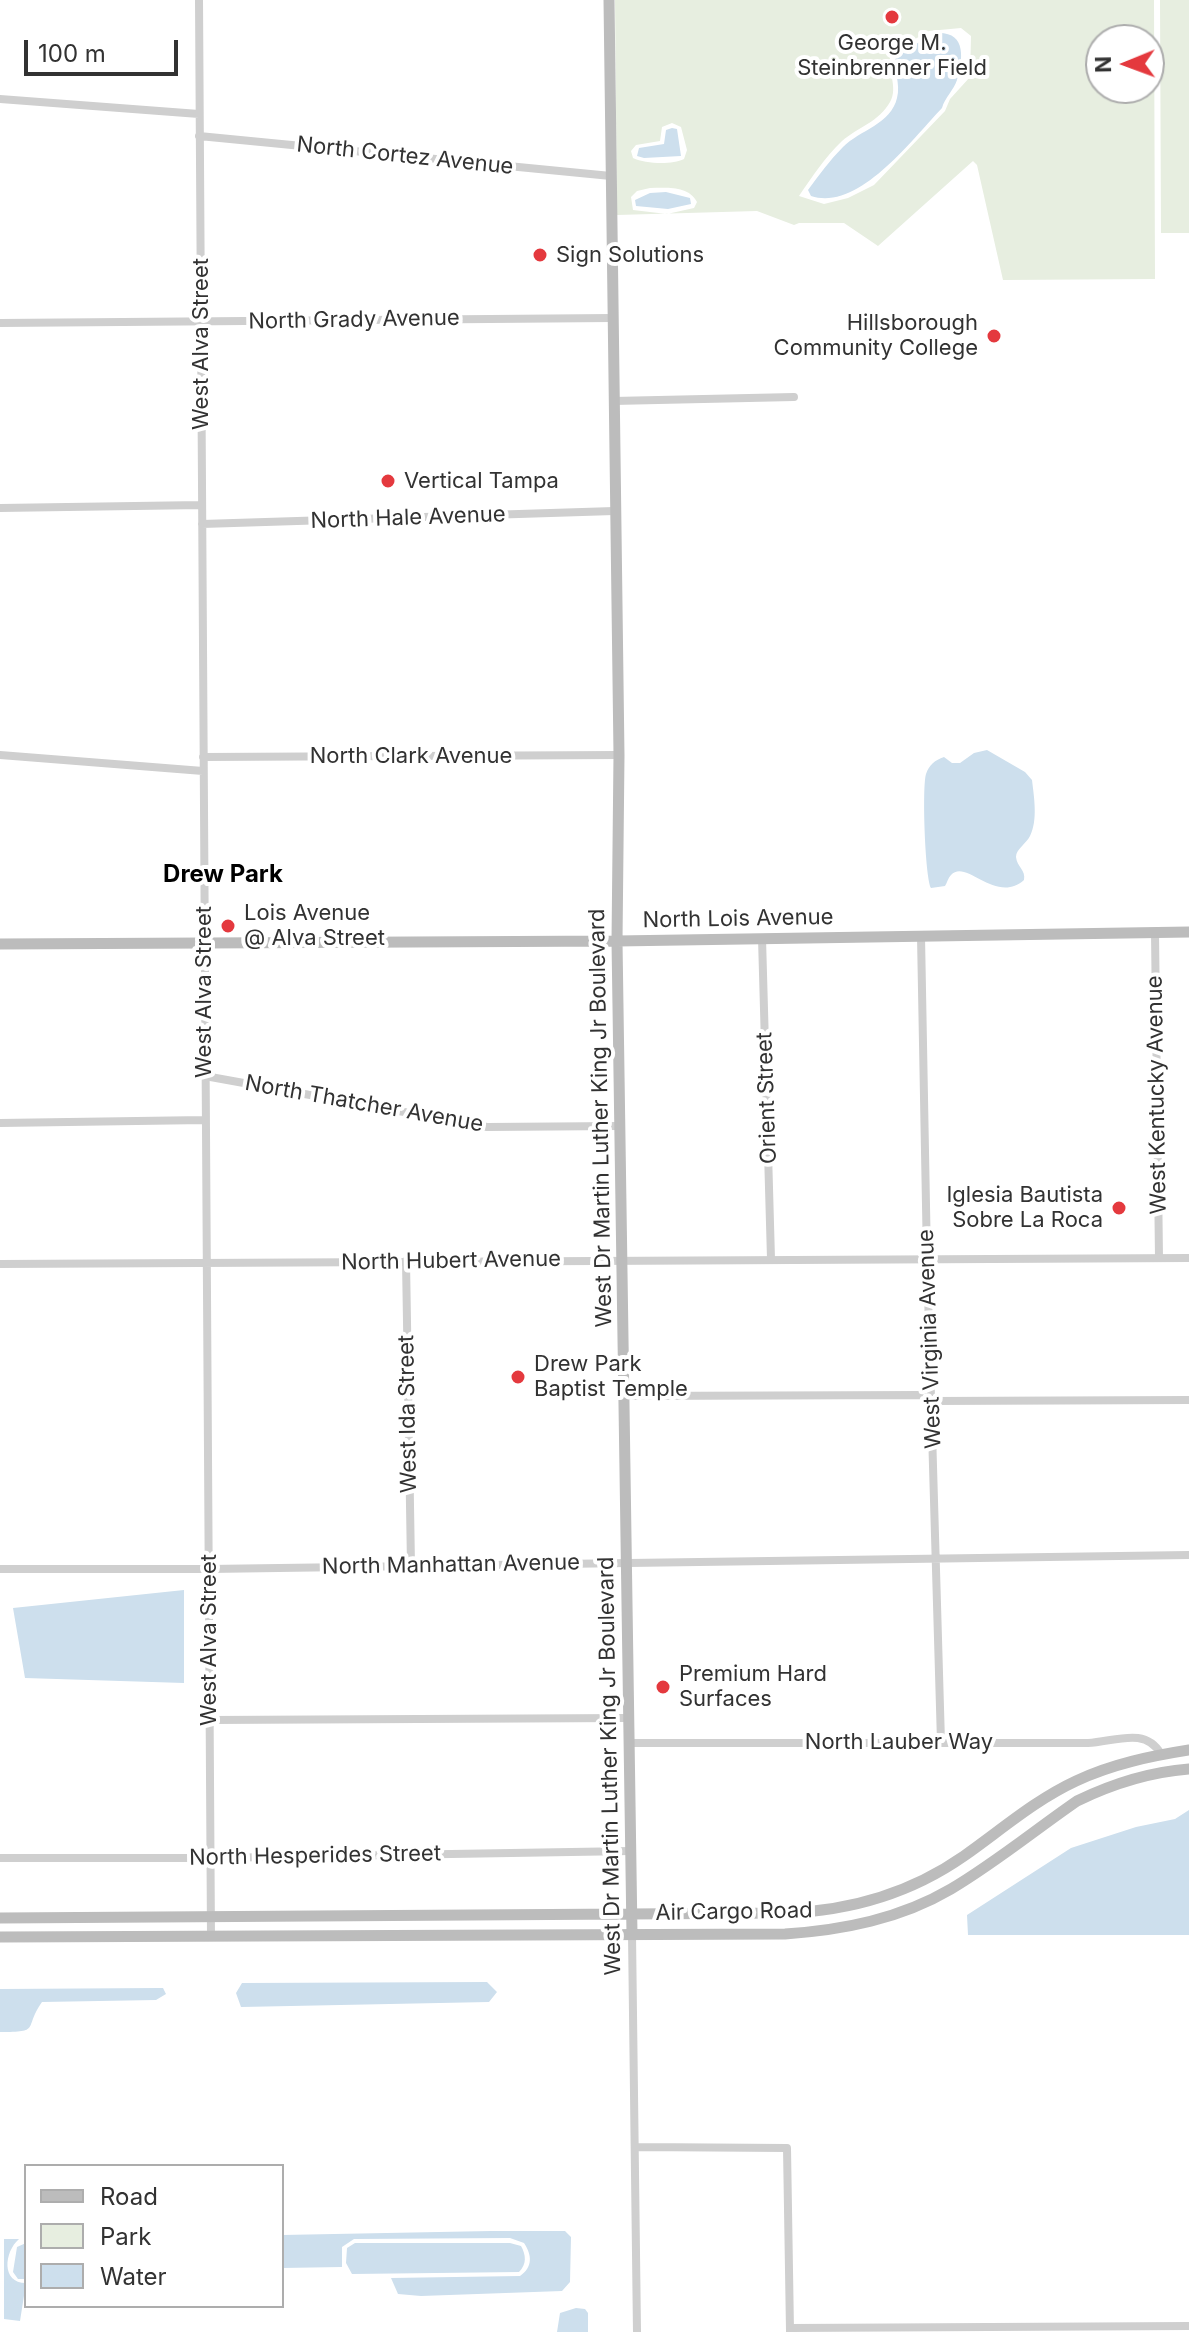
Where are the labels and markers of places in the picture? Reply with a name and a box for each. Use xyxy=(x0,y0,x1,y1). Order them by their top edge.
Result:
marker: George M. Steinbrenner Field xyxy=(883,8,901,26)
place label: George M. Steinbrenner Field xyxy=(797,30,987,82)
place label: Sign Solutions xyxy=(556,242,704,268)
marker: Sign Solutions xyxy=(531,246,549,264)
place label: Hillsborough Community College xyxy=(774,310,978,362)
marker: Hillsborough Community College xyxy=(985,327,1003,345)
place label: Vertical Tampa xyxy=(404,468,559,494)
marker: Vertical Tampa xyxy=(379,472,397,490)
place label: Lois Avenue @ Alva Street xyxy=(244,900,385,952)
marker: Lois Avenue @ Alva Street xyxy=(219,917,237,935)
place label: Iglesia Bautista Sobre La Roca xyxy=(946,1182,1103,1234)
marker: Iglesia Bautista Sobre La Roca xyxy=(1110,1199,1128,1217)
place label: Drew Park Baptist Temple xyxy=(534,1351,688,1402)
marker: Drew Park Baptist Temple xyxy=(509,1368,527,1386)
place label: Premium Hard Surfaces xyxy=(679,1661,827,1712)
marker: Premium Hard Surfaces xyxy=(654,1678,672,1696)

